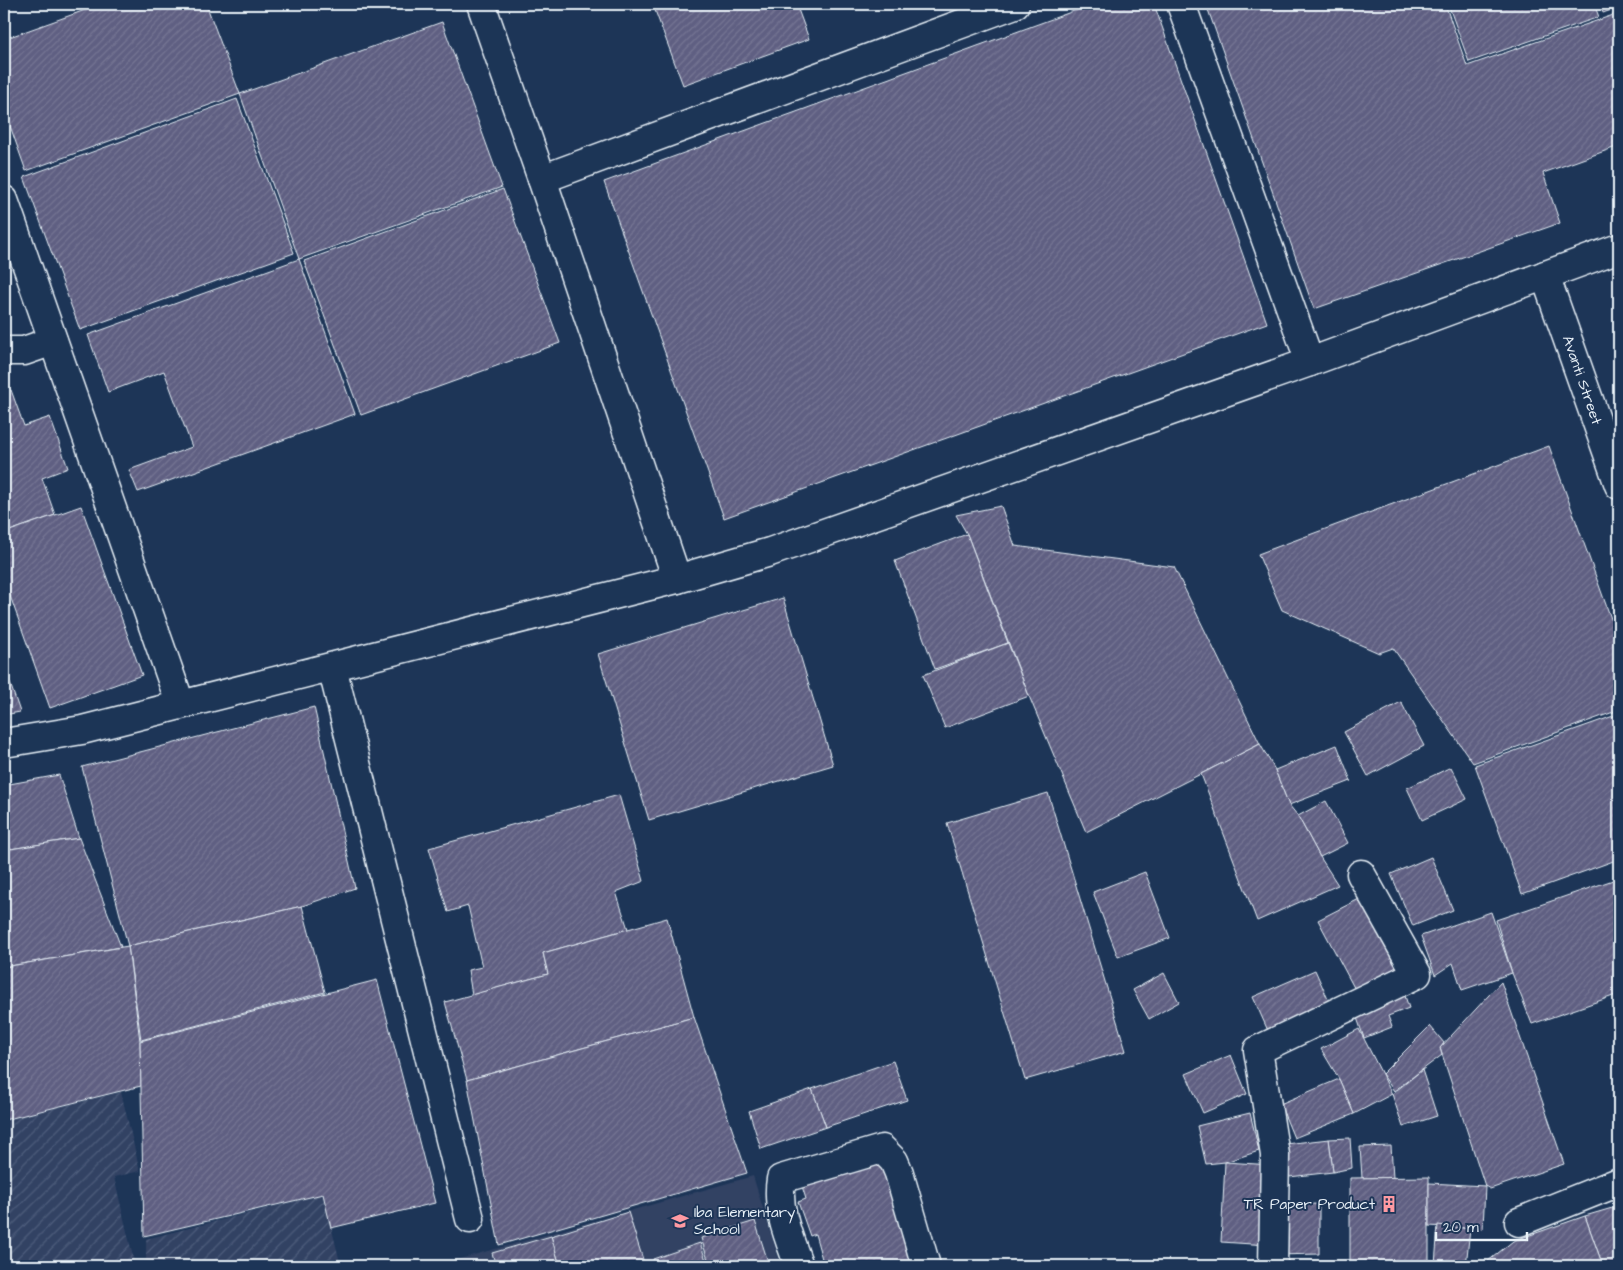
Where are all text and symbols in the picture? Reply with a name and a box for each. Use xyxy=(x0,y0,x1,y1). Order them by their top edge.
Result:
street label: Avanti Street xyxy=(1557,333,1607,427)
place label: TR Paper Product xyxy=(1244,1194,1375,1215)
building icon: TR Paper Product xyxy=(1379,1194,1399,1214)
place label: Iba Elementary School xyxy=(694,1202,795,1240)
scale bar xyxy=(1436,1210,1527,1242)
school or university icon: Iba Elementary School xyxy=(670,1211,690,1231)
text: 20 m xyxy=(1443,1217,1479,1238)

